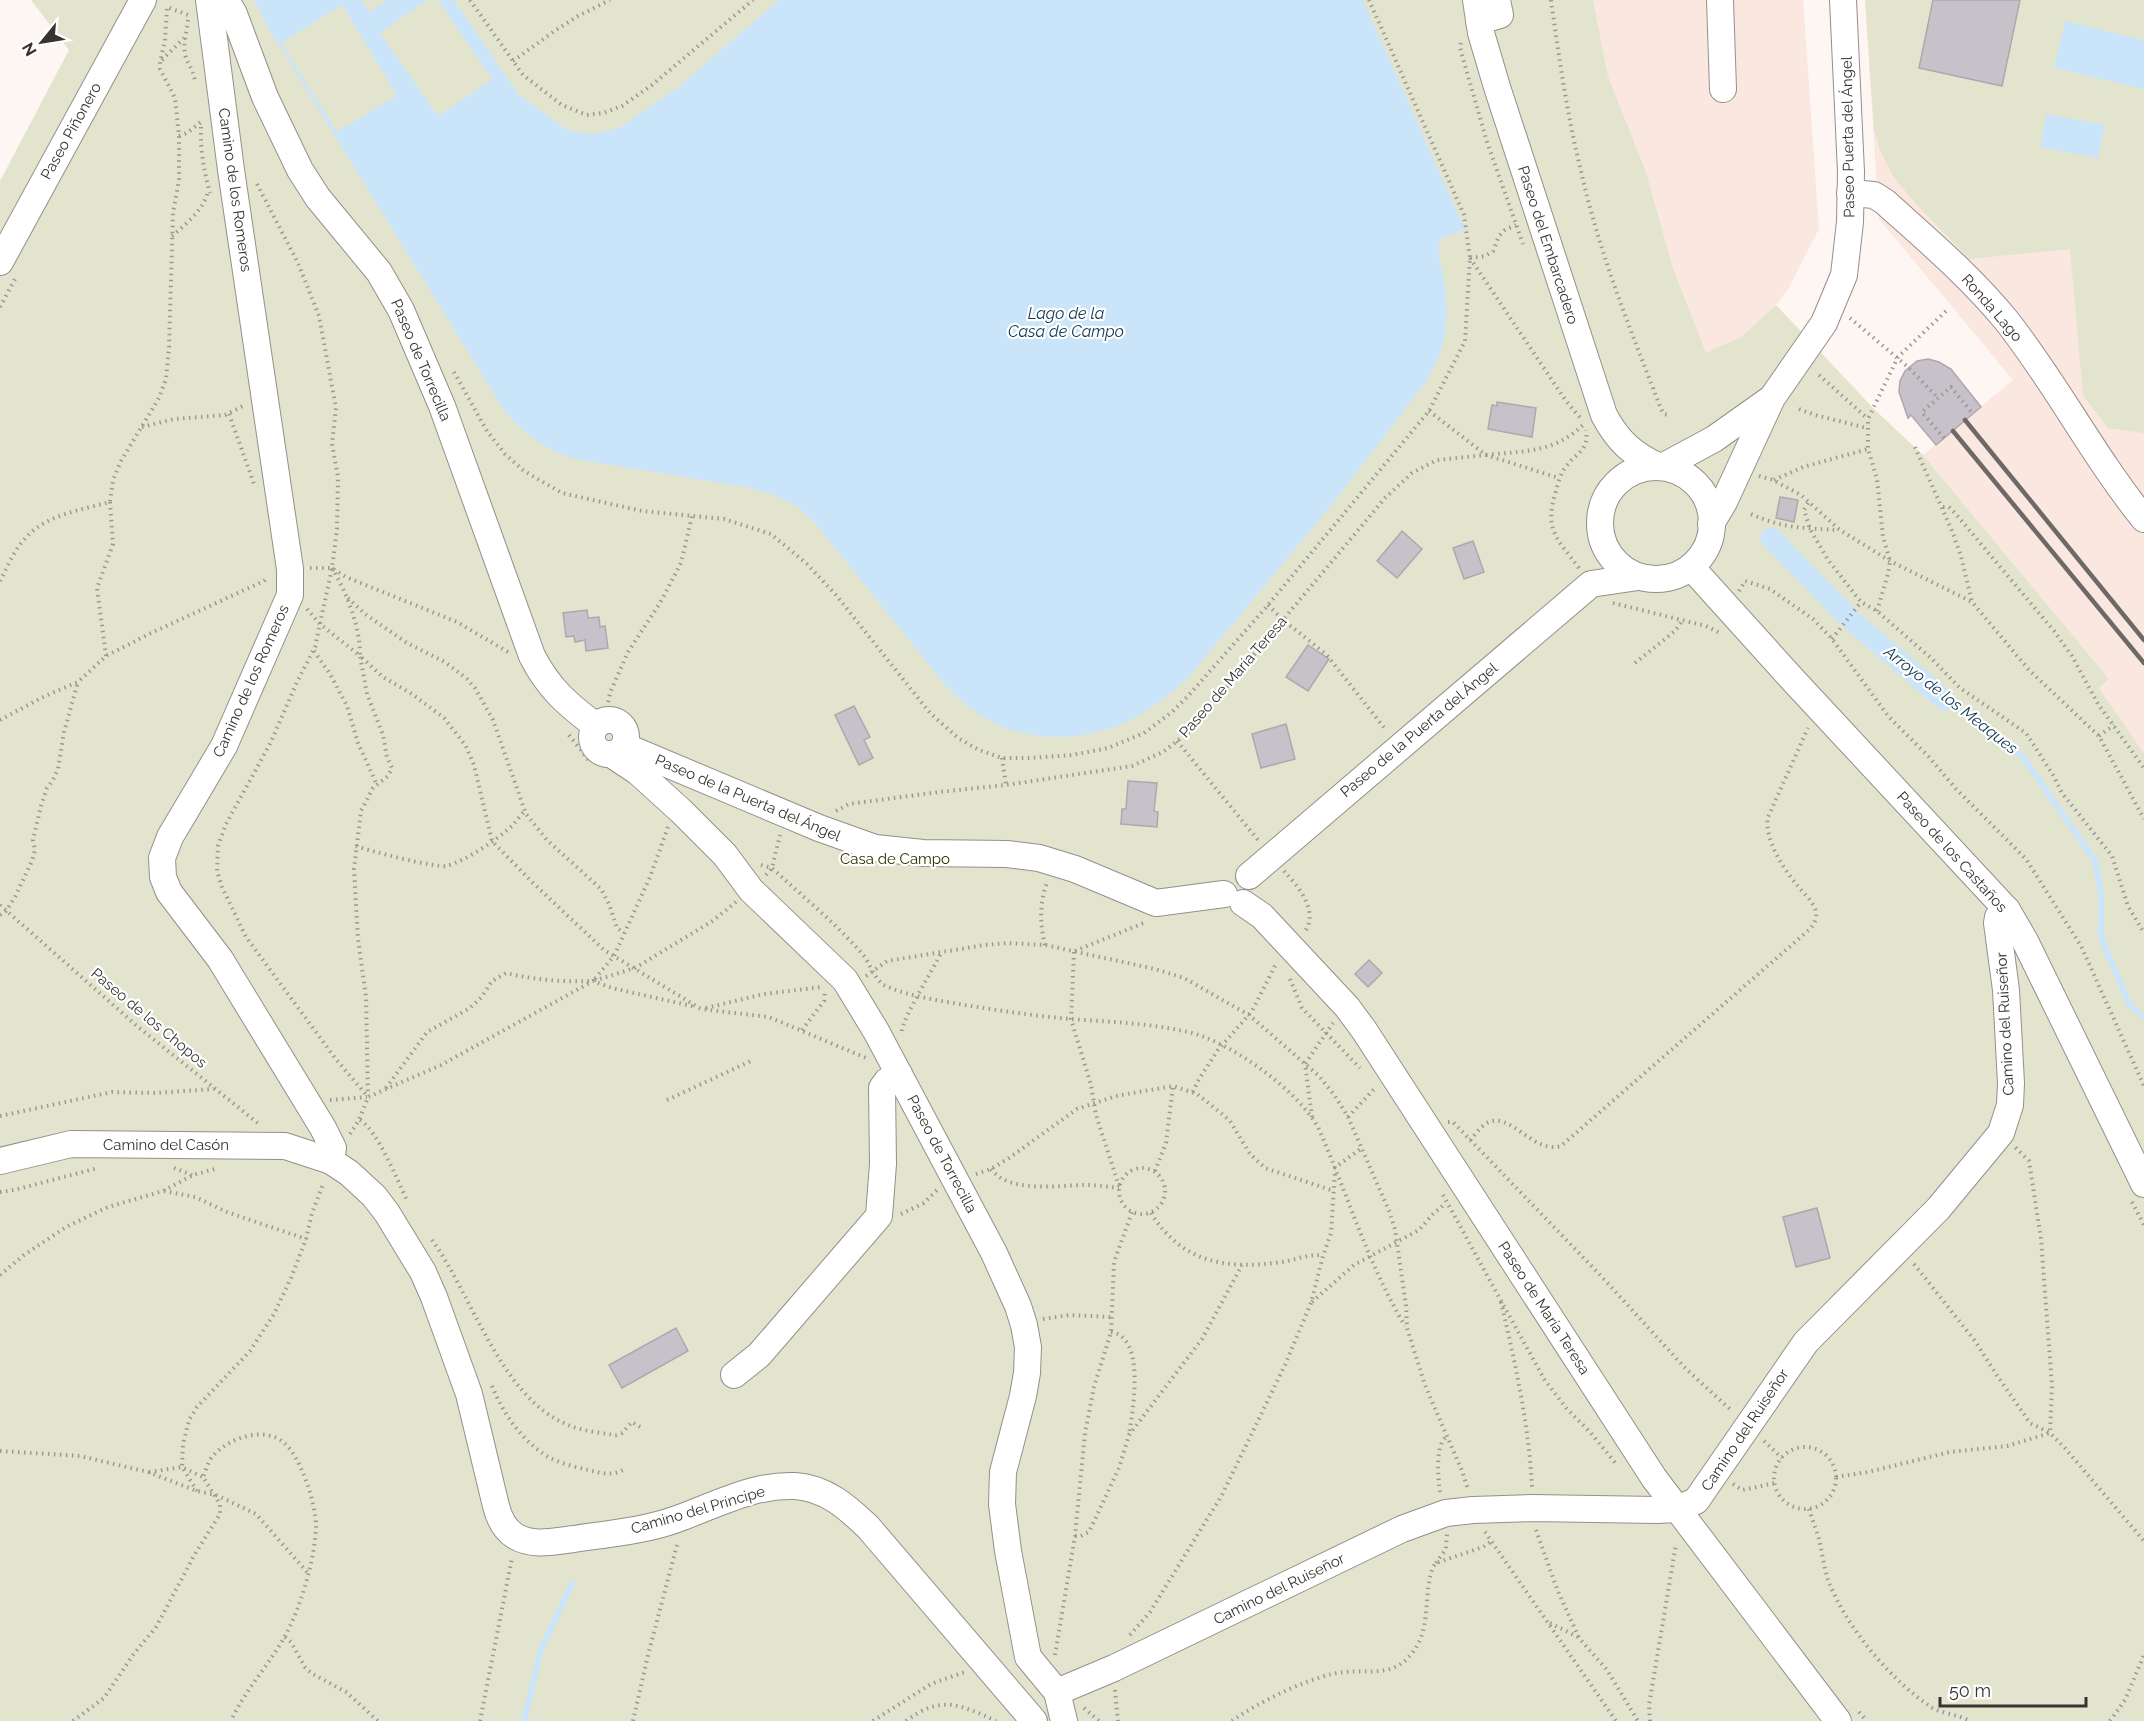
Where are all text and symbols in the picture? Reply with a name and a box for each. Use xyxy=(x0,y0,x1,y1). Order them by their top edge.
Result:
north arrow xyxy=(12,12,72,72)
text: N xyxy=(18,39,41,59)
street label: Paseo Puerta del Ángel xyxy=(1838,55,1858,218)
street label: Paseo Piñonero xyxy=(37,79,105,183)
street label: Camino de los Romeros xyxy=(215,107,255,273)
street label: Paseo del Embarcadero xyxy=(1514,163,1582,327)
street label: Ronda Lago xyxy=(1958,271,2026,346)
street label: Paseo de Torrecilla xyxy=(387,296,455,424)
water label: Lago de la Casa de Campo xyxy=(1008,304,1124,341)
street label: Camino de los Romeros xyxy=(209,602,293,760)
street label: Paseo de María Teresa xyxy=(1175,613,1291,741)
water label: Arroyo de los Meaques xyxy=(1880,641,2022,758)
street label: Paseo de la Puerta del Ángel xyxy=(1337,658,1502,801)
street label: Paseo de la Puerta del Ángel xyxy=(653,751,844,846)
street label: Paseo de los Castaños xyxy=(1893,788,2011,916)
park label: Casa de Campo xyxy=(840,850,950,868)
street label: Camino del Ruiseñor xyxy=(1992,951,2018,1096)
street label: Paseo de los Chopos xyxy=(87,964,211,1072)
street label: Paseo de Torrecilla xyxy=(903,1092,981,1216)
street label: Camino del Casón xyxy=(103,1136,229,1154)
street label: Paseo de María Teresa xyxy=(1494,1238,1594,1378)
street label: Camino del Ruiseñor xyxy=(1697,1365,1793,1494)
street label: Camino del Príncipe xyxy=(629,1482,767,1538)
street label: Camino del Ruiseñor xyxy=(1211,1549,1348,1629)
scale bar xyxy=(1940,1670,2086,1708)
text: 50 m xyxy=(1949,1680,1991,1701)

